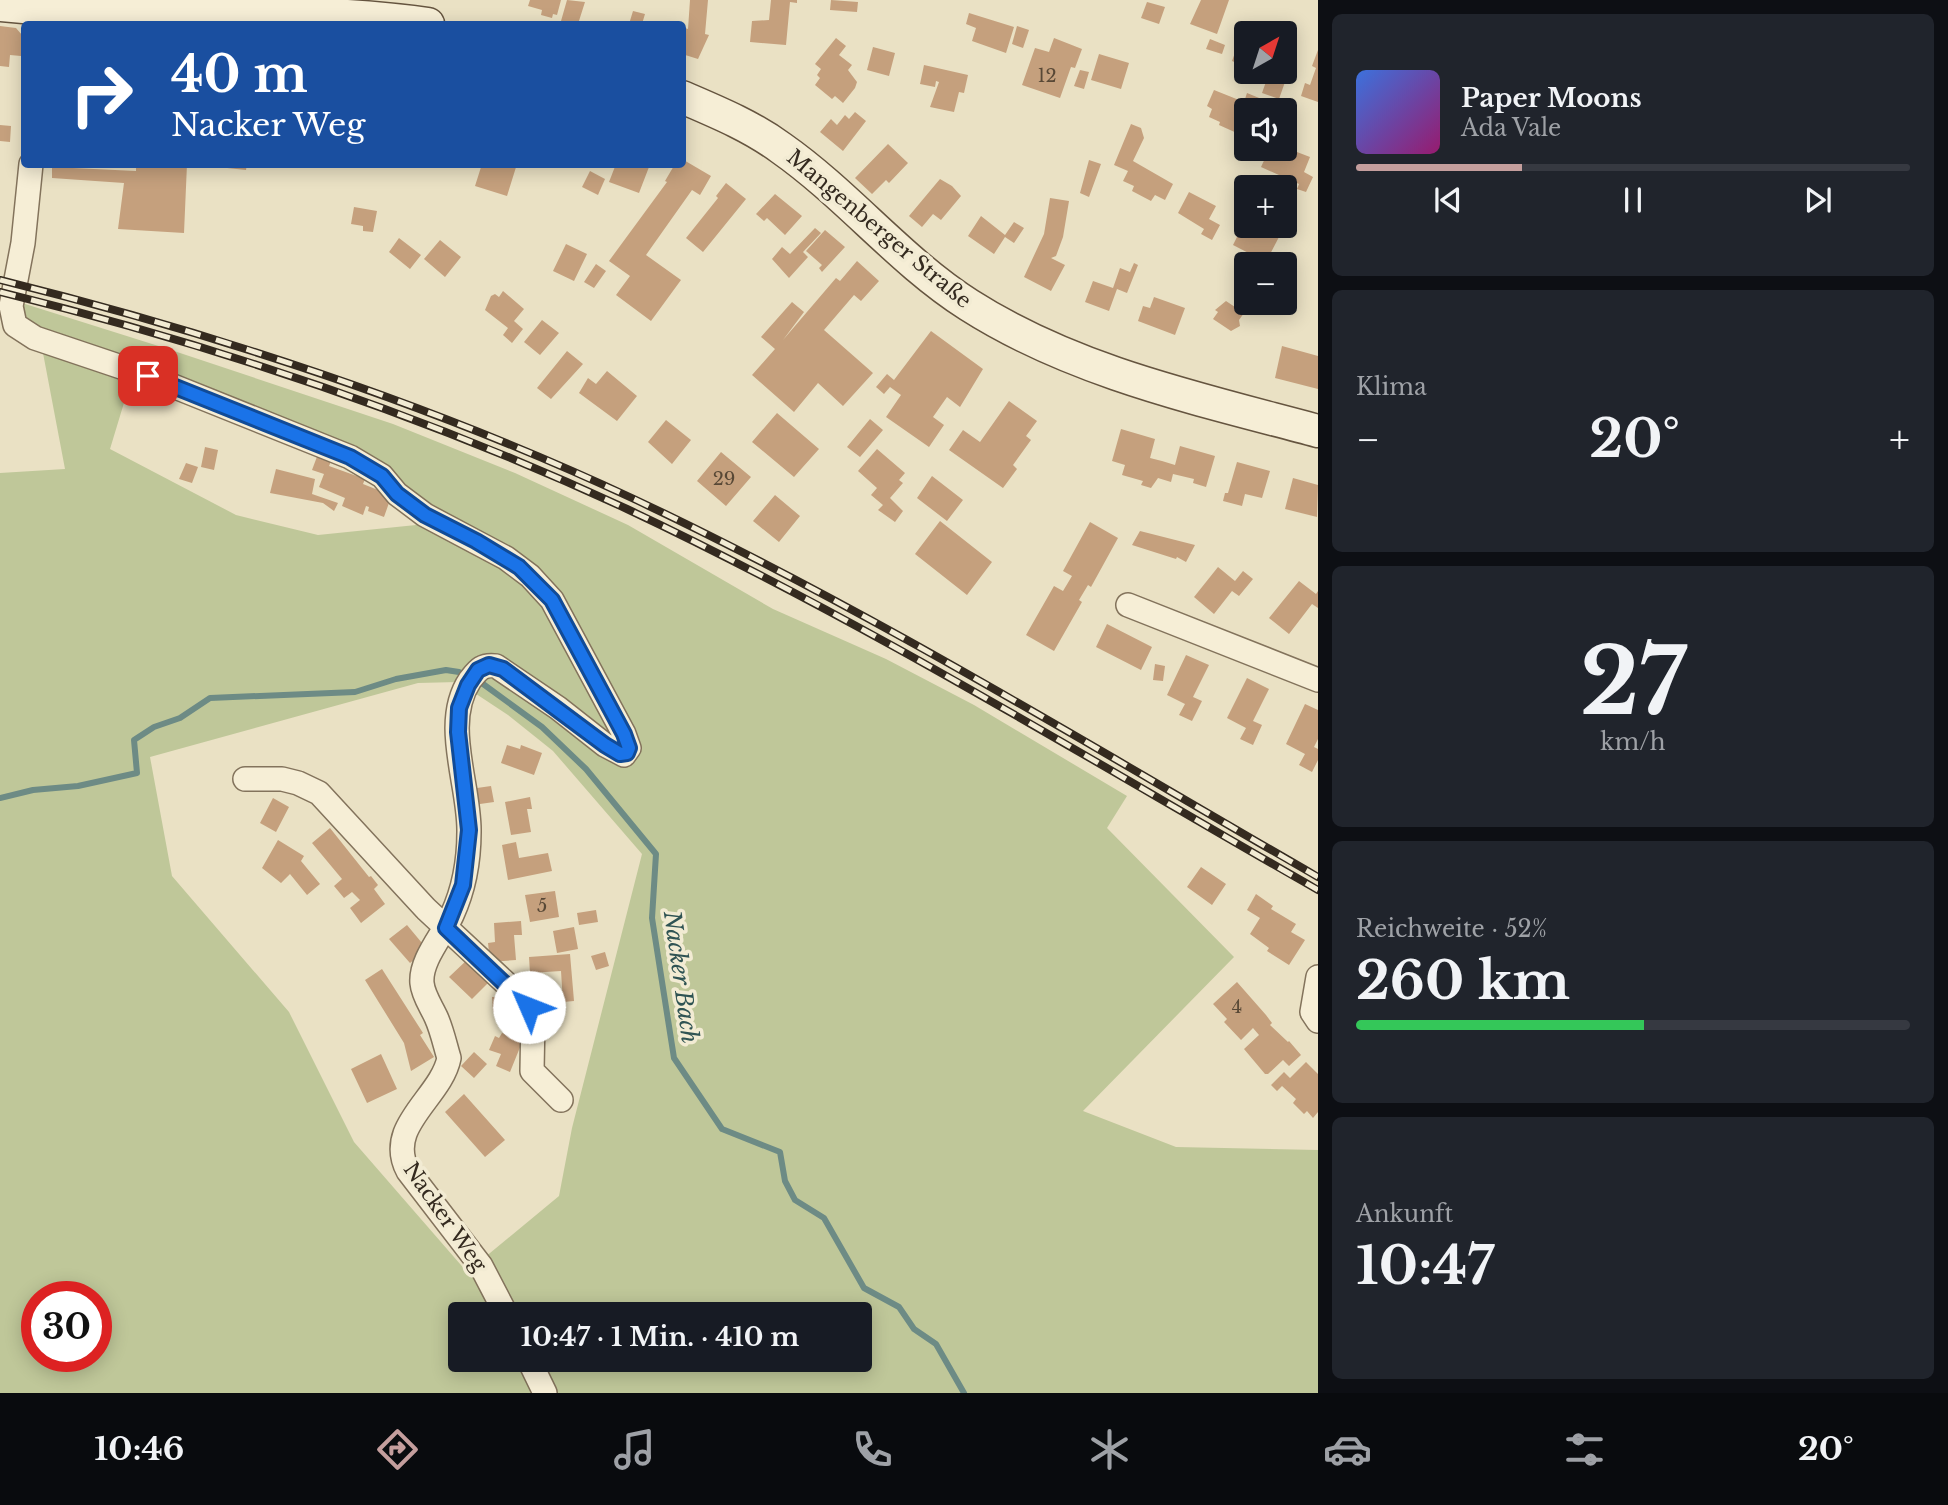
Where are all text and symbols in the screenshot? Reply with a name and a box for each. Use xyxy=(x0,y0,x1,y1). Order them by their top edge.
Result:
north arrow xyxy=(1234,21,1297,84)
map controls xyxy=(1234,21,1297,315)
text: 40 m xyxy=(171,44,308,105)
icon: right xyxy=(56,49,147,140)
house number: 12 xyxy=(1037,65,1057,87)
text: Paper Moons xyxy=(1461,82,1642,114)
button: sound xyxy=(1234,98,1297,161)
text: Nacker Weg xyxy=(171,105,365,145)
text: Ada Vale xyxy=(1461,114,1561,142)
street label: Mangenberger Straße xyxy=(781,144,977,314)
button: + xyxy=(1234,175,1297,238)
icon: previous xyxy=(1429,181,1467,219)
icon: pause xyxy=(1614,181,1652,219)
icon: next xyxy=(1799,181,1837,219)
button: − xyxy=(1234,252,1297,315)
pin xyxy=(118,346,178,406)
icon: arrive xyxy=(129,357,167,395)
text: Klima xyxy=(1356,373,1427,401)
text: 20° xyxy=(1589,407,1680,471)
text: − xyxy=(1356,416,1380,463)
text: + xyxy=(1889,416,1910,463)
house number: 29 xyxy=(713,468,735,490)
text: 27 xyxy=(1580,626,1686,739)
text: km/h xyxy=(1600,728,1666,756)
house number: 5 xyxy=(537,895,547,917)
water label: Nacker Bach xyxy=(658,908,704,1045)
text: Reichweite · 52% xyxy=(1356,915,1547,943)
text: 260 km xyxy=(1356,949,1570,1013)
position arrow xyxy=(492,970,566,1044)
house number: 4 xyxy=(1232,996,1242,1018)
street label: Nacker Weg xyxy=(398,1157,492,1277)
text: Ankunft xyxy=(1356,1200,1453,1228)
text: 10:47 xyxy=(1356,1234,1494,1298)
speed limit sign: 30 xyxy=(21,1281,112,1372)
text: 10:47 · 1 Min. · 410 m xyxy=(521,1321,799,1353)
icon: directions xyxy=(373,1425,422,1474)
icon: music xyxy=(610,1425,659,1474)
icon: phone xyxy=(848,1425,897,1474)
icon: climate xyxy=(1085,1425,1134,1474)
icon: car xyxy=(1323,1425,1372,1474)
icon: filters xyxy=(1560,1425,1609,1474)
text: 10:46 xyxy=(94,1429,184,1469)
text: 20° xyxy=(1798,1429,1854,1469)

